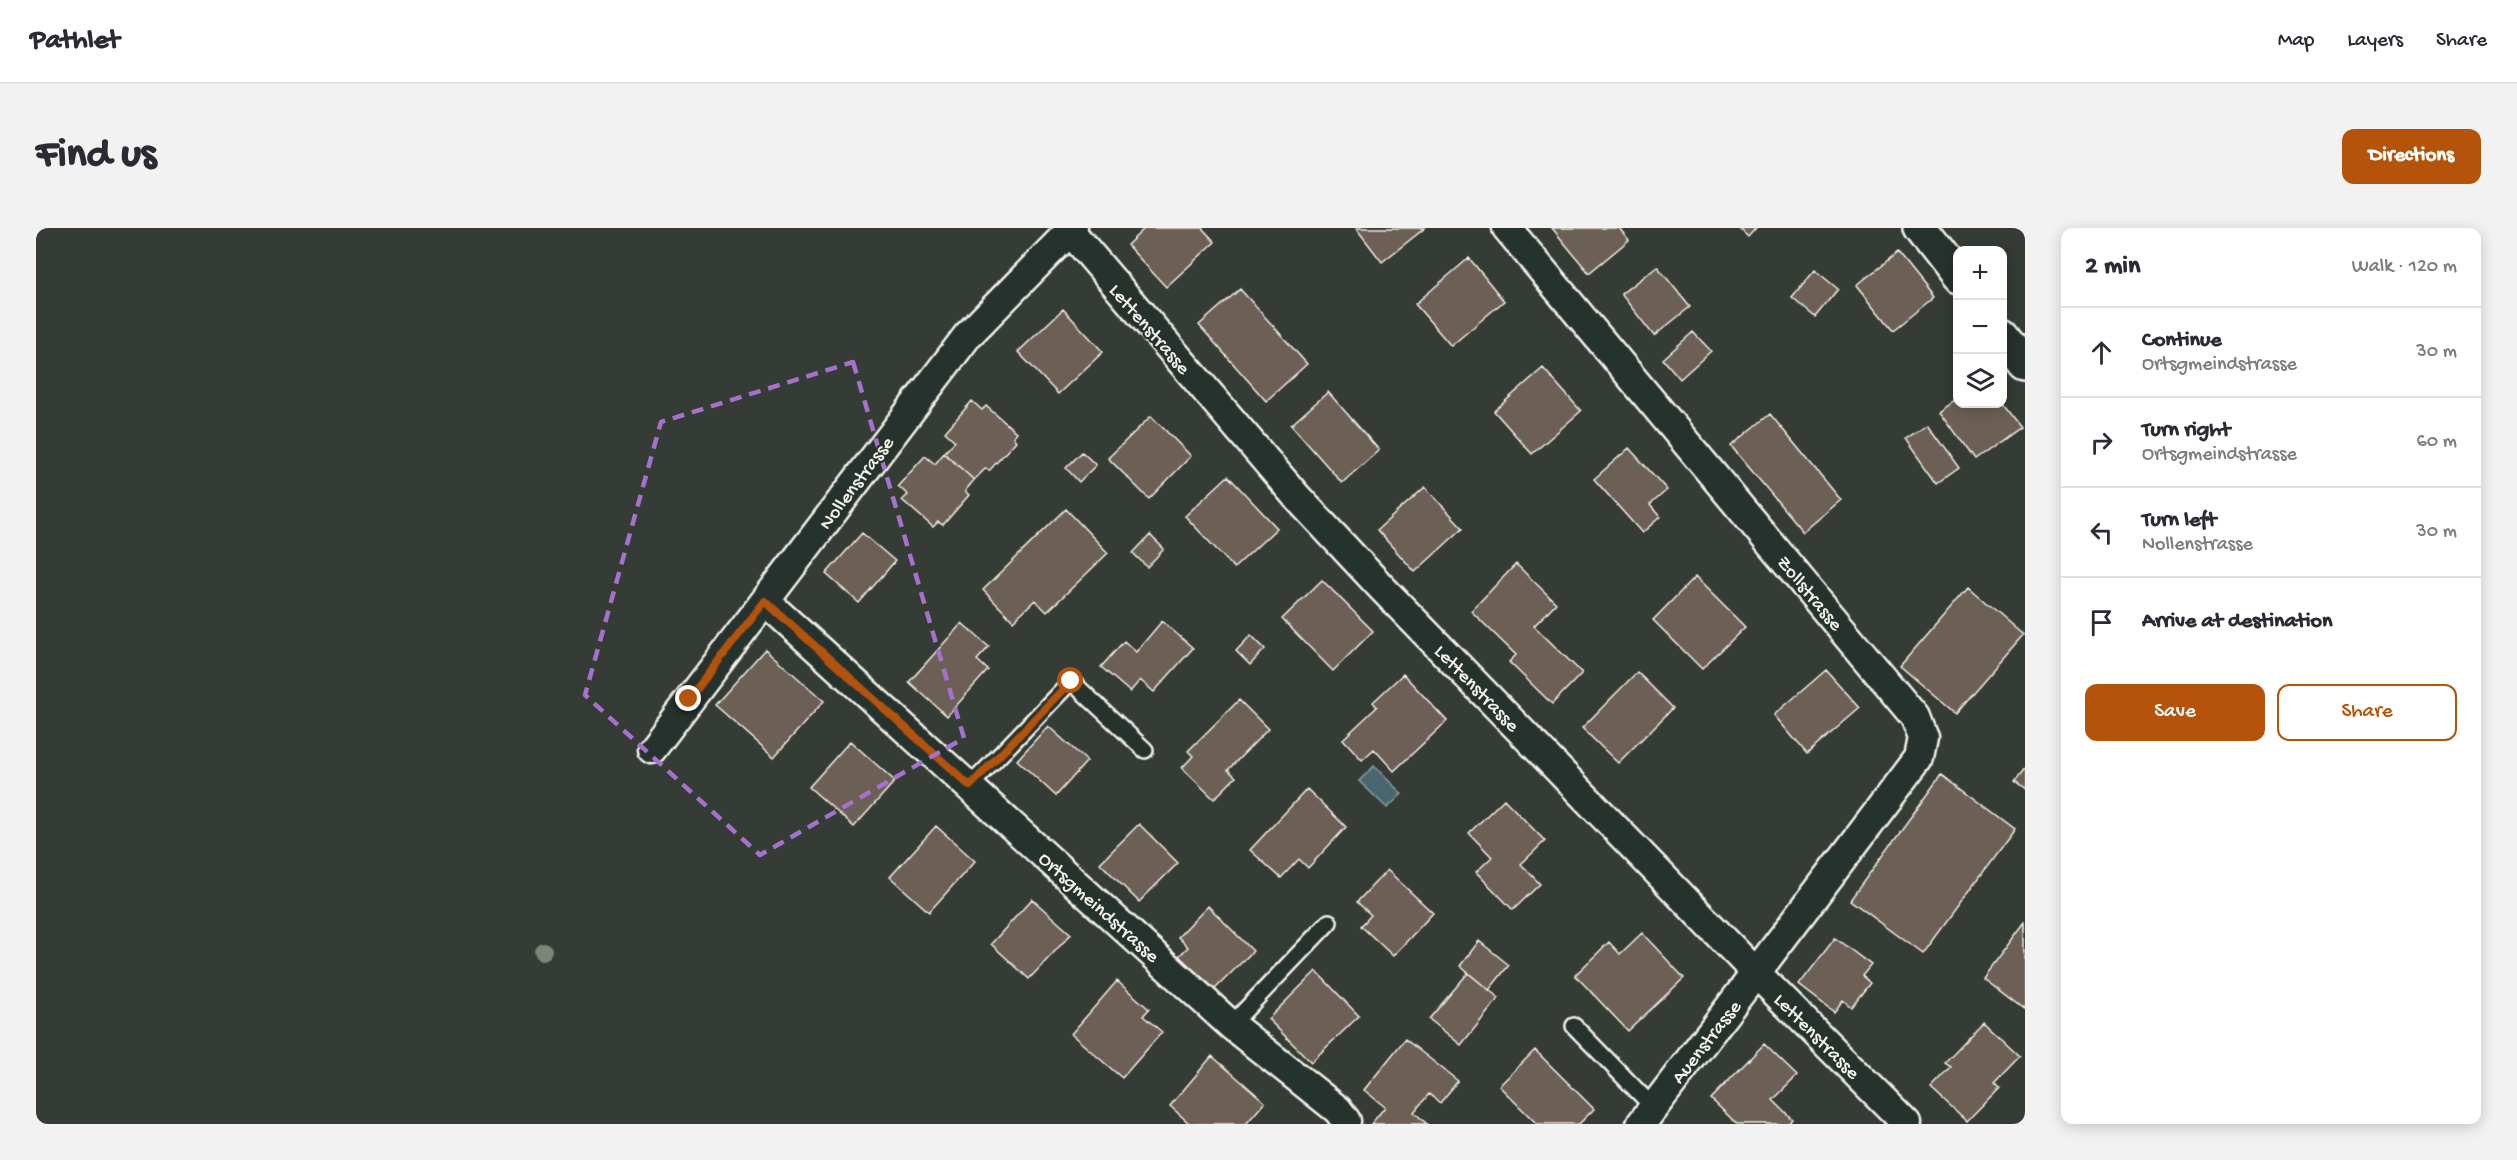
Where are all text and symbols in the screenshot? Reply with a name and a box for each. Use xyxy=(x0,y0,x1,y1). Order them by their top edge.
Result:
text: Pathlet xyxy=(30,25,120,58)
text: Map xyxy=(2278,29,2314,54)
text: Layers xyxy=(2347,29,2403,54)
text: Share xyxy=(2436,29,2487,54)
button: Directions xyxy=(2342,129,2481,184)
text: Find us xyxy=(36,132,156,181)
map controls xyxy=(1953,246,2007,408)
button: + xyxy=(1953,246,2007,300)
text: 2 min xyxy=(2085,252,2140,283)
text: Walk · 120 m xyxy=(2352,256,2457,279)
street label: Lettenstrasse xyxy=(1103,280,1194,381)
button: − xyxy=(1953,300,2007,354)
text: Continue xyxy=(2142,328,2222,354)
icon: ahead xyxy=(2085,336,2118,369)
text: 30 m xyxy=(2416,341,2457,364)
button: layers xyxy=(1953,354,2007,408)
text: Ortsgmeindstrasse xyxy=(2142,354,2297,377)
text: Turn right xyxy=(2142,418,2230,444)
icon: right xyxy=(2085,426,2118,459)
text: 60 m xyxy=(2417,431,2457,454)
street label: Nollenstrasse xyxy=(815,432,901,535)
text: Ortsgmeindstrasse xyxy=(2142,444,2297,467)
text: Turn left xyxy=(2142,508,2216,534)
icon: left xyxy=(2085,516,2118,549)
text: 30 m xyxy=(2416,521,2457,544)
text: Nollenstrasse xyxy=(2142,534,2253,557)
street label: Zollstrasse xyxy=(1770,552,1847,637)
icon: arrive xyxy=(2085,606,2118,639)
text: Arrive at destination xyxy=(2142,609,2332,635)
street label: Lettenstrasse xyxy=(1428,641,1523,738)
route start xyxy=(1057,667,1083,693)
button: Save xyxy=(2085,684,2265,741)
button: Share xyxy=(2277,684,2457,741)
route end xyxy=(675,685,701,711)
street label: Ortsgmeindstrasse xyxy=(1032,848,1163,969)
street label: Lettenstrasse xyxy=(1768,990,1864,1086)
street label: Auenstrasse xyxy=(1668,996,1748,1090)

